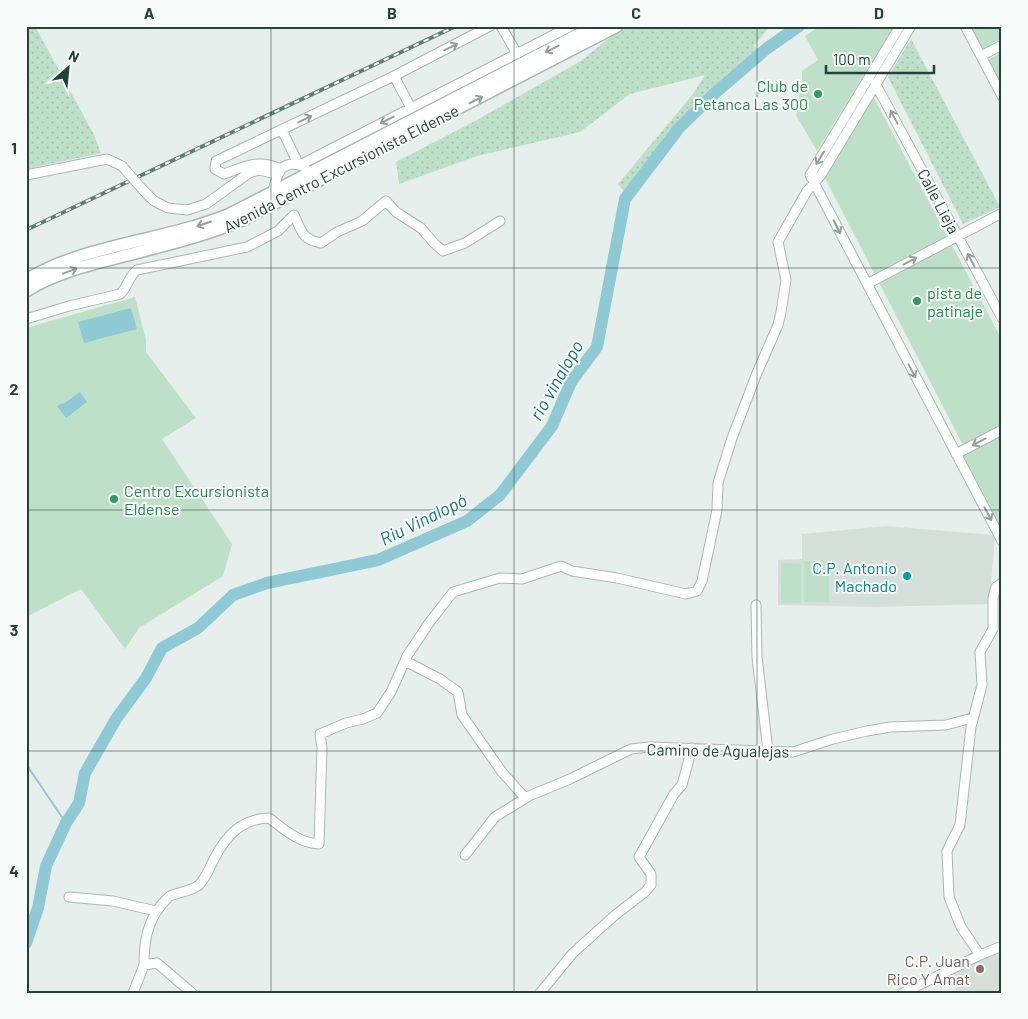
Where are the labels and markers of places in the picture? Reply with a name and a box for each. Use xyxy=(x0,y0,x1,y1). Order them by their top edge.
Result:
place label: Club de Petanca Las 300 xyxy=(694,76,808,113)
marker: Club de Petanca Las 300 xyxy=(812,88,824,100)
place label: pista de patinaje xyxy=(927,283,983,320)
marker: pista de patinaje xyxy=(911,295,923,307)
place label: Centro Excursionista Eldense xyxy=(124,481,269,518)
marker: Centro Excursionista Eldense xyxy=(108,493,120,505)
place label: C.P. Antonio Machado xyxy=(812,558,897,595)
marker: C.P. Antonio Machado xyxy=(901,570,913,582)
place label: C.P. Juan Rico Y Amat xyxy=(887,951,970,988)
marker: C.P. Juan Rico Y Amat xyxy=(974,963,986,975)

